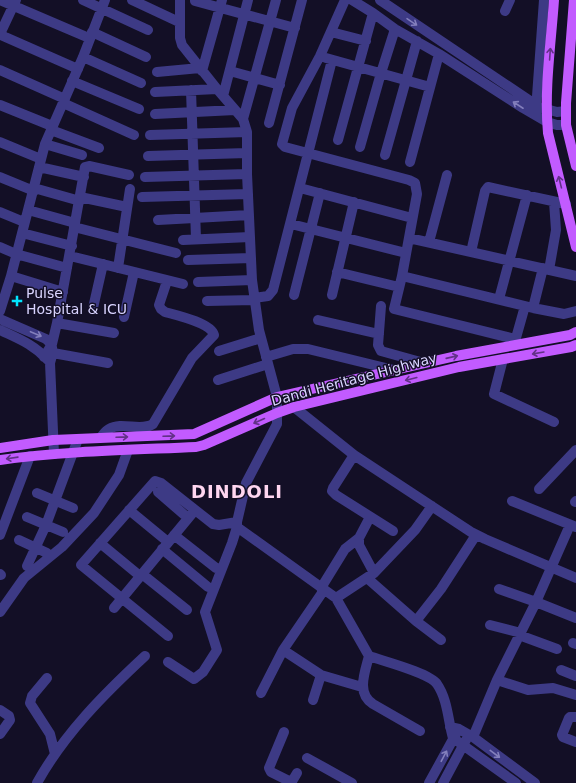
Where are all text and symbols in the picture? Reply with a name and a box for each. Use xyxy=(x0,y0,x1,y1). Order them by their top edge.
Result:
one-way arrow xyxy=(406,18,417,26)
one-way arrow xyxy=(547,48,554,61)
one-way arrow xyxy=(513,101,524,109)
one-way arrow xyxy=(556,176,564,189)
place label: Pulse Hospital & ICU xyxy=(26,285,127,317)
marker: Pulse Hospital & ICU xyxy=(11,295,23,307)
one-way arrow xyxy=(30,331,42,338)
street label: Dandi Heritage Highway xyxy=(269,349,439,409)
one-way arrow xyxy=(532,349,545,357)
one-way arrow xyxy=(445,352,458,360)
one-way arrow xyxy=(404,375,417,383)
one-way arrow xyxy=(253,418,265,425)
one-way arrow xyxy=(162,432,175,439)
one-way arrow xyxy=(115,434,128,441)
one-way arrow xyxy=(5,454,18,462)
district label: DINDOLI xyxy=(191,481,283,502)
one-way arrow xyxy=(490,749,501,758)
one-way arrow xyxy=(441,750,448,762)

